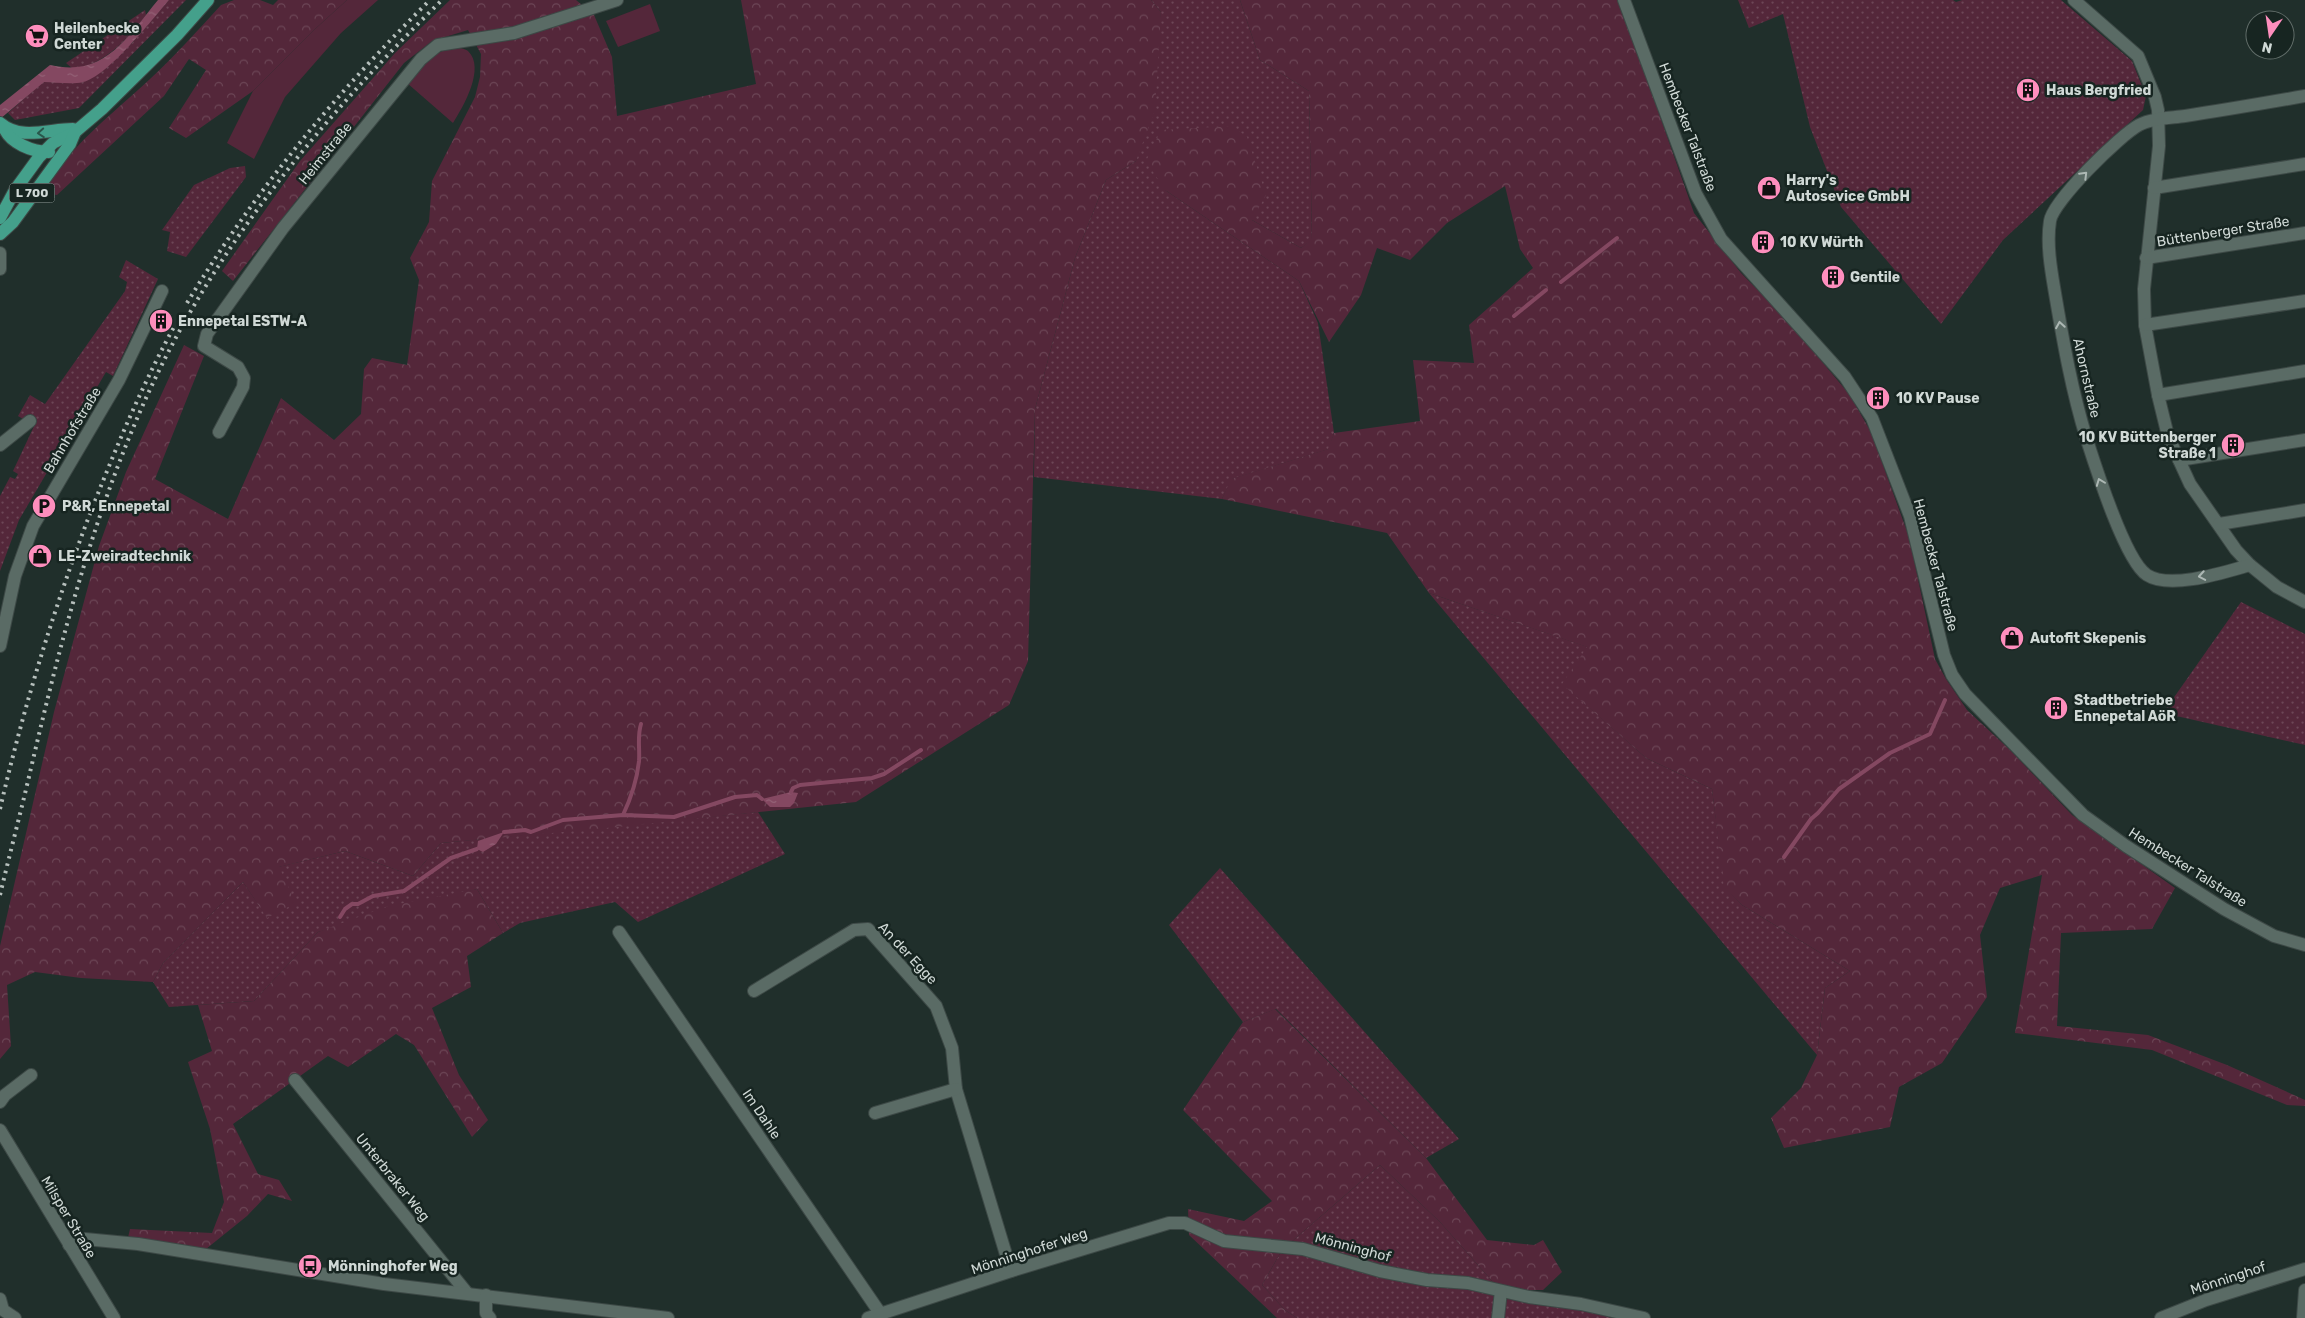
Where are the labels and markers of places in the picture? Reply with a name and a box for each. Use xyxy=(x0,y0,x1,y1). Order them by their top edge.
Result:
place label: Heilenbecke Center xyxy=(54,20,140,53)
supermarket icon: Heilenbecke Center xyxy=(24,23,50,49)
building icon: Haus Bergfried xyxy=(2015,77,2041,103)
place label: Haus Bergfried xyxy=(2046,82,2152,99)
place label: Harry's Autosevice GmbH xyxy=(1786,172,1910,205)
shop icon: Harry's Autosevice GmbH xyxy=(1756,175,1782,201)
building icon: 10 KV Würth xyxy=(1750,229,1776,255)
place label: 10 KV Würth xyxy=(1780,234,1863,251)
building icon: Gentile xyxy=(1820,264,1846,290)
place label: Gentile xyxy=(1850,269,1900,286)
building icon: Ennepetal ESTW-A xyxy=(148,308,174,334)
place label: Ennepetal ESTW-A xyxy=(178,313,307,330)
building icon: 10 KV Pause xyxy=(1865,385,1891,411)
place label: 10 KV Pause xyxy=(1896,390,1980,407)
place label: 10 KV Büttenberger Straße 1 xyxy=(2079,429,2217,462)
building icon: 10 KV Büttenberger Straße 1 xyxy=(2220,432,2246,458)
parking icon: P&R, Ennepetal xyxy=(31,493,57,519)
place label: P&R, Ennepetal xyxy=(62,498,169,515)
shop icon: LE-Zweiradtechnik xyxy=(27,543,53,569)
place label: LE-Zweiradtechnik xyxy=(58,548,192,565)
shop icon: Autofit Skepenis xyxy=(1999,625,2025,651)
place label: Autofit Skepenis xyxy=(2030,630,2147,647)
place label: Stadtbetriebe Ennepetal AöR xyxy=(2074,692,2176,725)
building icon: Stadtbetriebe Ennepetal AöR xyxy=(2043,695,2069,721)
bus stop icon: Mönninghofer Weg xyxy=(297,1253,323,1279)
place label: Mönninghofer Weg xyxy=(328,1258,458,1275)

